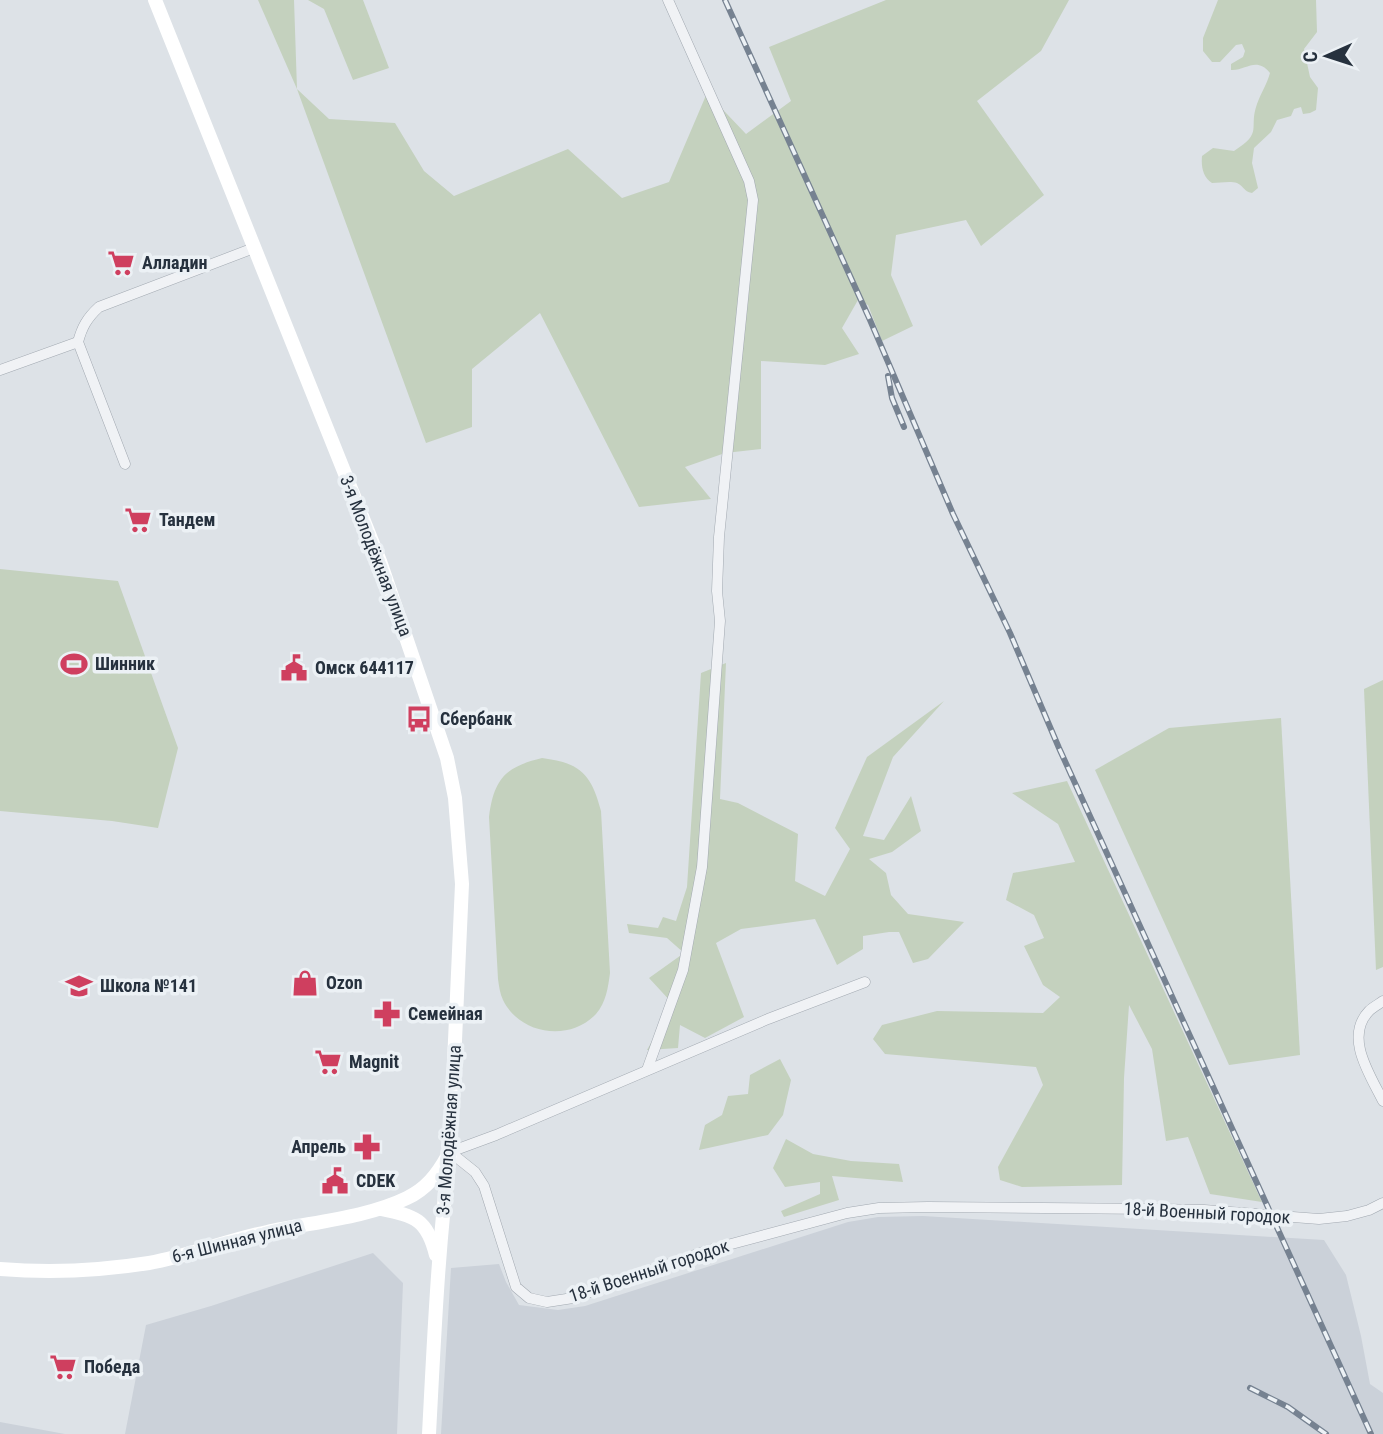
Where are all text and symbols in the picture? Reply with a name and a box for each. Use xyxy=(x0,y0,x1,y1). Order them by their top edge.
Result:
north arrow xyxy=(1292,21,1362,91)
text: С xyxy=(1299,51,1322,63)
supermarket icon: Алладин xyxy=(106,248,136,278)
place label: Алладин xyxy=(142,252,207,273)
street label: 3-я Молодёжная улица xyxy=(336,473,417,639)
supermarket icon: Тандем xyxy=(123,505,153,535)
place label: Тандем xyxy=(159,509,215,530)
sports icon: Шинник xyxy=(59,649,89,679)
place label: Шинник xyxy=(95,653,155,674)
public building icon: Омск 644117 xyxy=(279,653,309,683)
place label: Омск 644117 xyxy=(315,657,414,678)
bus stop icon: Сбербанк xyxy=(404,704,434,734)
place label: Сбербанк xyxy=(440,708,512,729)
shop icon: Ozon xyxy=(290,968,320,998)
school or university icon: Школа №141 xyxy=(64,971,94,1001)
place label: Ozon xyxy=(326,972,363,993)
place label: Школа №141 xyxy=(100,975,197,996)
pharmacy icon: Семейная xyxy=(372,999,402,1029)
place label: Семейная xyxy=(408,1003,483,1024)
street label: 3-я Молодёжная улица xyxy=(432,1044,465,1216)
supermarket icon: Magnit xyxy=(313,1047,343,1077)
place label: Magnit xyxy=(349,1051,400,1072)
pharmacy icon: Апрель xyxy=(352,1132,382,1162)
place label: Апрель xyxy=(291,1136,346,1157)
public building icon: CDEK xyxy=(320,1166,350,1196)
place label: CDEK xyxy=(356,1170,396,1191)
street label: 18-й Военный городок xyxy=(1123,1198,1291,1227)
street label: 6-я Шинная улица xyxy=(170,1214,304,1267)
street label: 18-й Военный городок xyxy=(566,1235,732,1306)
supermarket icon: Победа xyxy=(48,1352,78,1382)
place label: Победа xyxy=(84,1356,140,1377)

